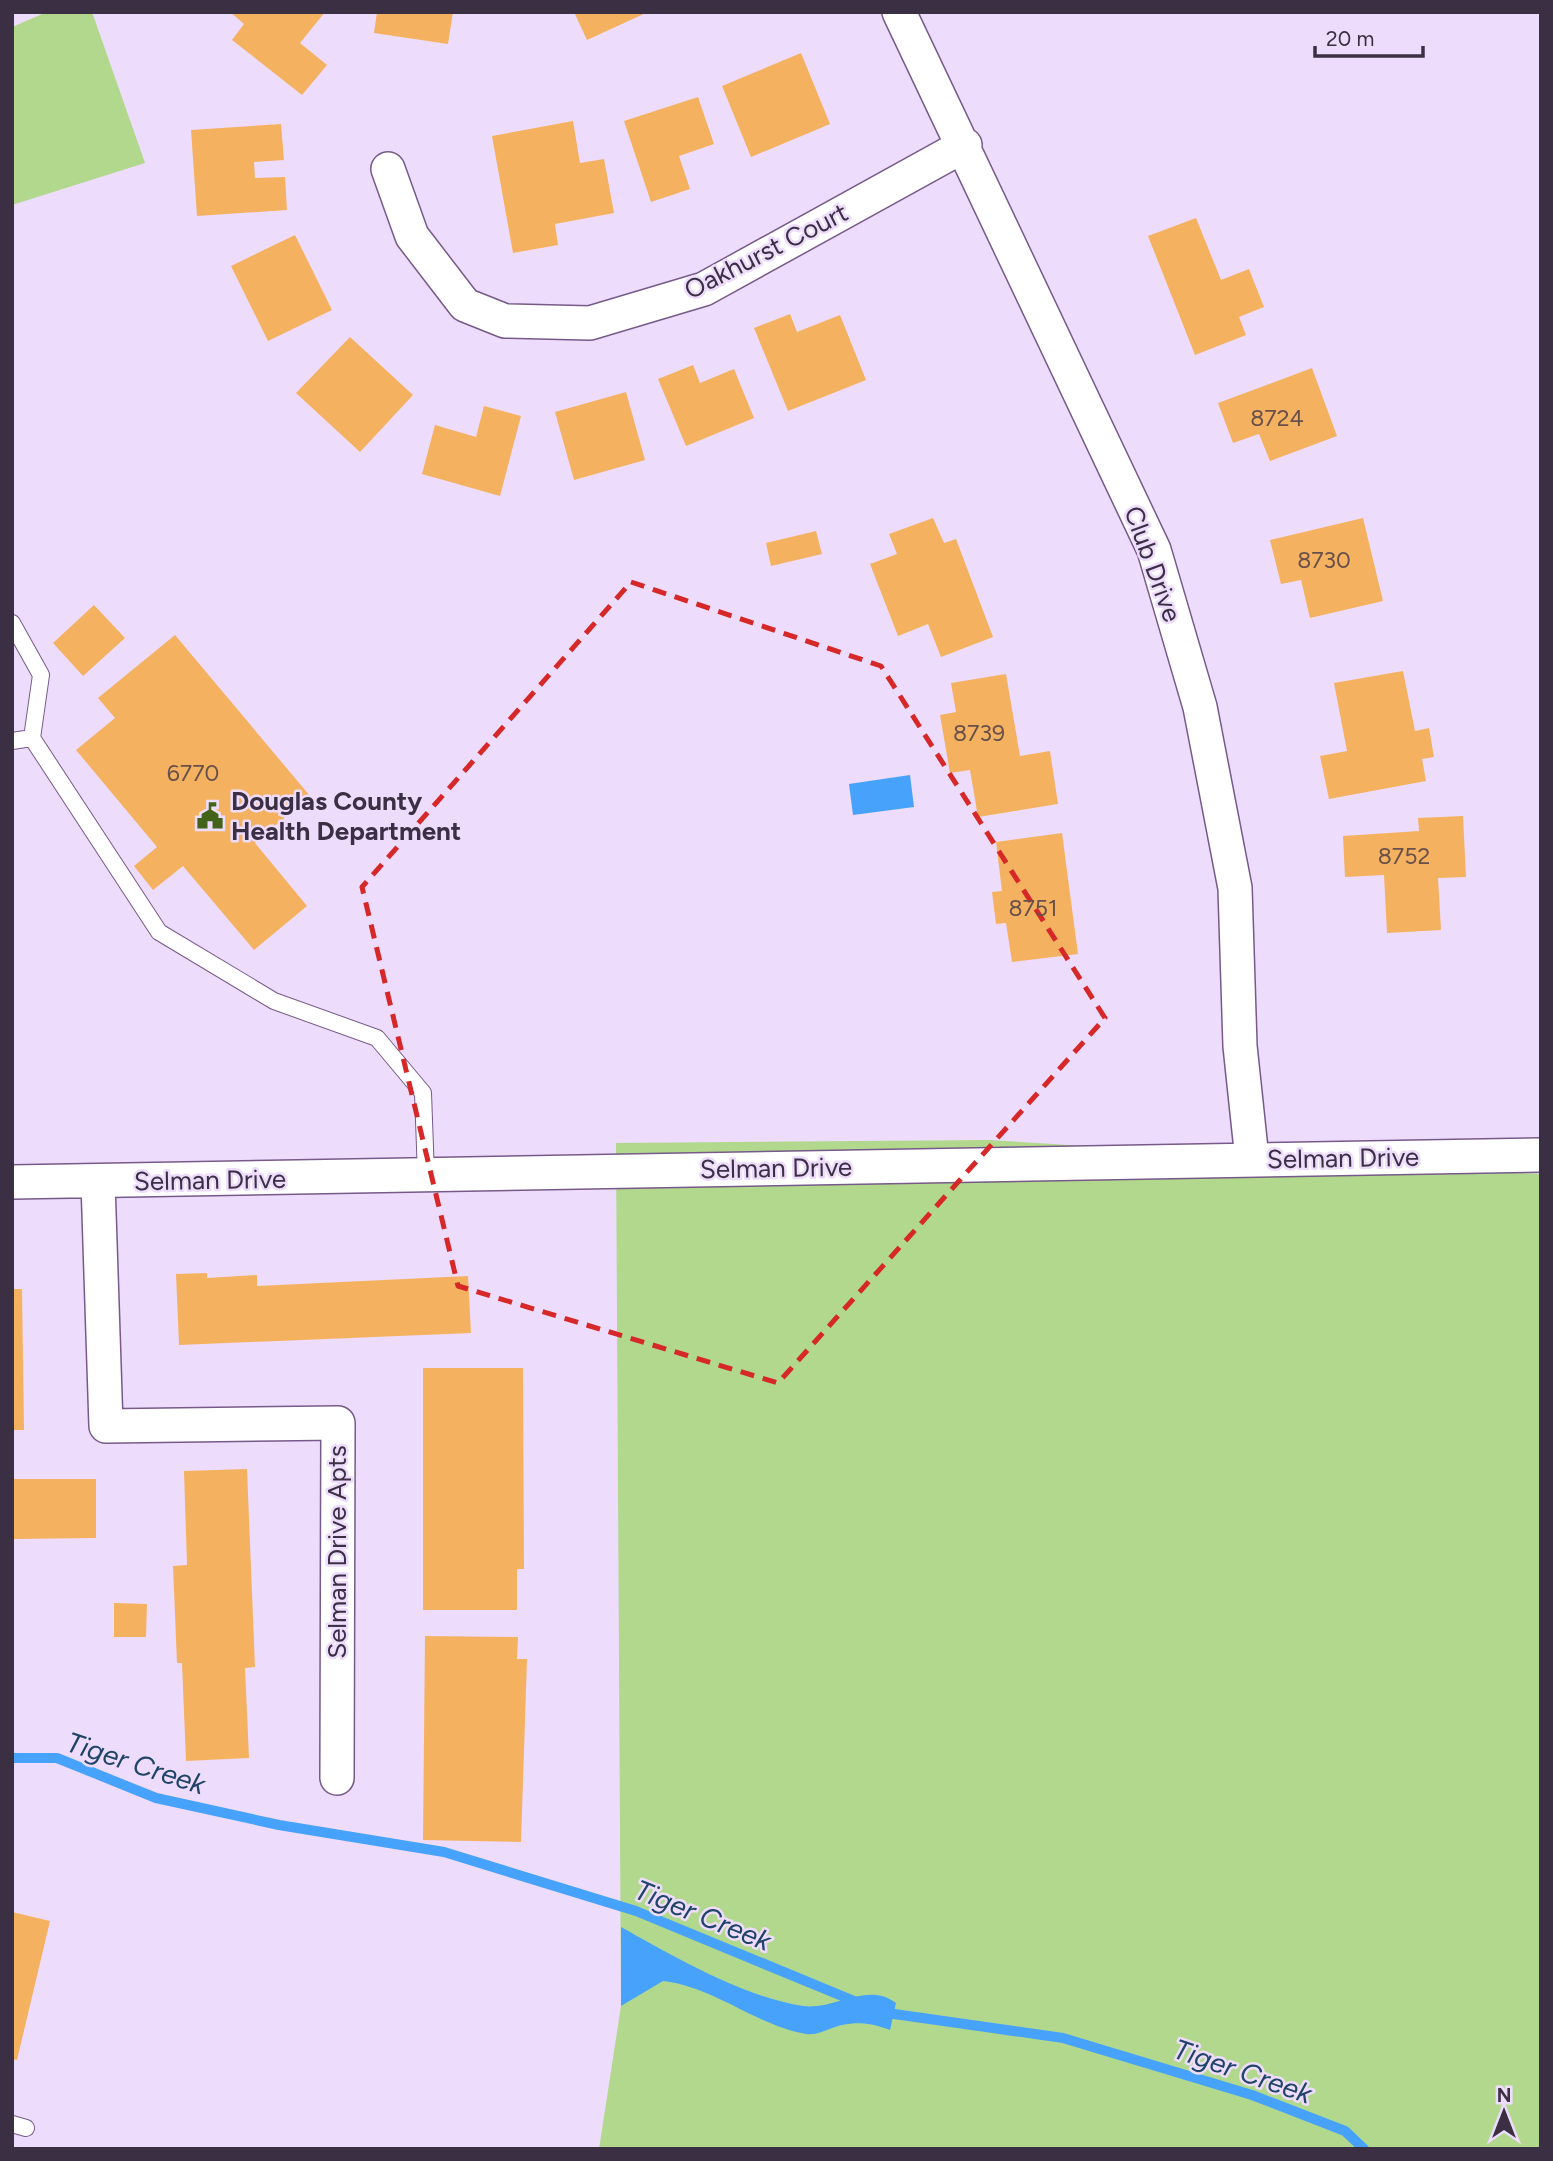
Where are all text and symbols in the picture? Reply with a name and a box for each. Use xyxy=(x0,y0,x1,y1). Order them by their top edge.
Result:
scale bar xyxy=(1315,14,1424,58)
text: 20 m xyxy=(1326,26,1374,51)
street label: Oakhurst Court xyxy=(679,196,853,306)
house number: 8724 xyxy=(1250,404,1304,432)
street label: Club Drive xyxy=(1117,502,1189,626)
house number: 8730 xyxy=(1297,546,1351,574)
house number: 8739 xyxy=(953,719,1005,747)
house number: 6770 xyxy=(167,759,219,787)
place label: Douglas County Health Department xyxy=(231,785,461,847)
public building icon: Douglas County Health Department xyxy=(195,801,225,831)
house number: 8752 xyxy=(1378,842,1430,870)
house number: 8751 xyxy=(1008,894,1058,922)
street label: Selman Drive xyxy=(1267,1141,1419,1175)
street label: Selman Drive xyxy=(700,1151,852,1185)
street label: Selman Drive xyxy=(134,1163,286,1197)
street label: Selman Drive Apts xyxy=(321,1445,353,1659)
water label: Tiger Creek xyxy=(62,1725,211,1802)
water label: Tiger Creek xyxy=(630,1872,777,1958)
water label: Tiger Creek xyxy=(1169,2031,1318,2111)
north arrow xyxy=(1469,2077,1539,2147)
text: N xyxy=(1497,2084,1511,2107)

